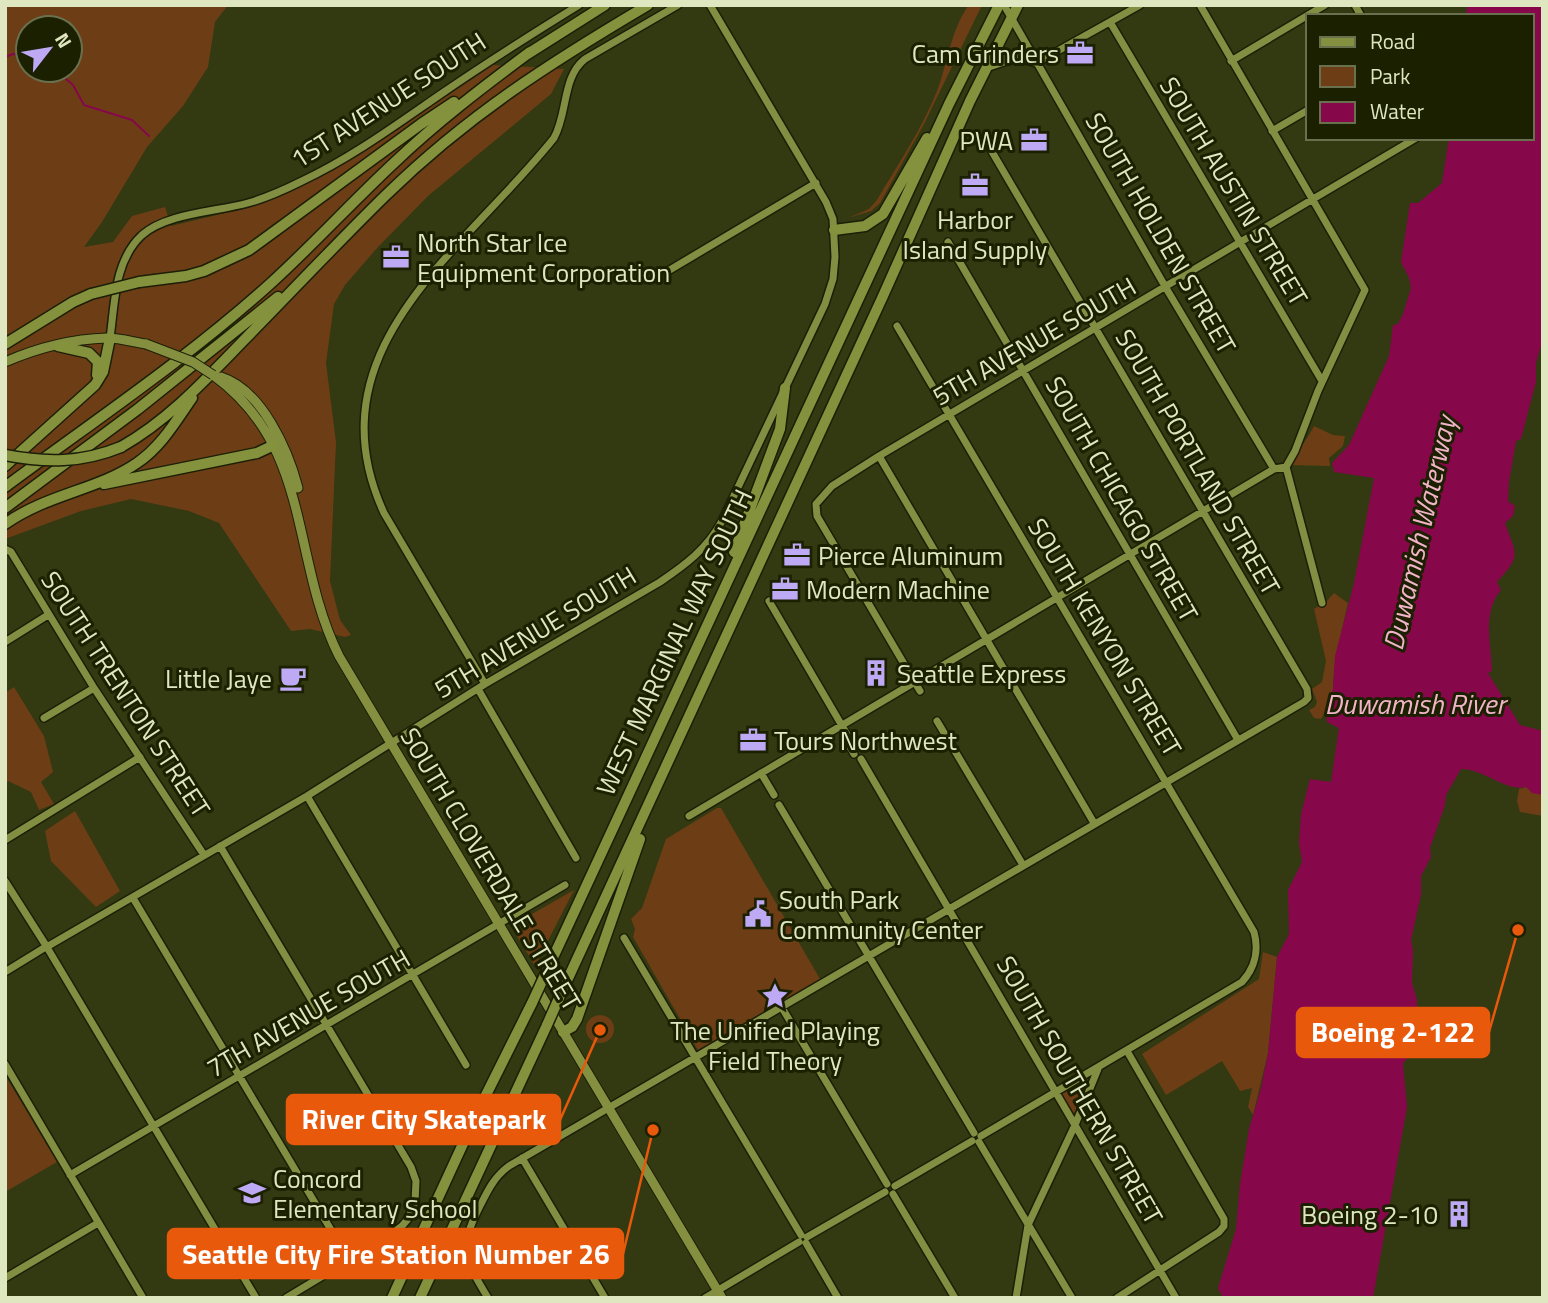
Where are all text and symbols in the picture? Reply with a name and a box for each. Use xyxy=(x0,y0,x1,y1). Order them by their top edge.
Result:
north arrow xyxy=(14,14,84,84)
legend xyxy=(1306,14,1534,140)
street label: 1ST AVENUE SOUTH xyxy=(283,22,493,178)
text: Road xyxy=(1370,25,1415,57)
text: N xyxy=(48,27,80,53)
place label: Cam Grinders xyxy=(912,34,1059,73)
office icon: Cam Grinders xyxy=(1065,38,1095,68)
text: Park xyxy=(1370,60,1410,92)
street label: SOUTH AUSTIN STREET xyxy=(1150,69,1318,313)
text: Water xyxy=(1370,95,1424,127)
street label: SOUTH HOLDEN STREET xyxy=(1076,105,1246,361)
place label: PWA xyxy=(960,121,1013,160)
office icon: PWA xyxy=(1019,125,1049,155)
office icon: Harbor Island Supply xyxy=(960,170,990,200)
place label: Harbor Island Supply xyxy=(903,200,1047,269)
place label: North Star Ice Equipment Corporation xyxy=(417,223,670,292)
office icon: North Star Ice Equipment Corporation xyxy=(381,242,411,272)
street label: 5TH AVENUE SOUTH xyxy=(925,267,1143,415)
street label: SOUTH PORTLAND STREET xyxy=(1106,322,1290,602)
street label: SOUTH CHICAGO STREET xyxy=(1036,369,1208,629)
water label: Duwamish Waterway xyxy=(1371,409,1468,654)
street label: WEST MARGINAL WAY SOUTH xyxy=(586,483,762,801)
street label: SOUTH KENYON STREET xyxy=(1018,511,1192,764)
place label: Pierce Aluminum xyxy=(818,536,1003,575)
office icon: Pierce Aluminum xyxy=(782,540,812,570)
street label: 5TH AVENUE SOUTH xyxy=(427,556,643,708)
street label: SOUTH TRENTON STREET xyxy=(32,563,221,825)
place label: Modern Machine xyxy=(806,570,990,609)
office icon: Modern Machine xyxy=(770,574,800,604)
place label: Seattle Express xyxy=(897,654,1066,693)
building icon: Seattle Express xyxy=(861,658,891,688)
place label: Little Jaye xyxy=(165,659,272,698)
cafe icon: Little Jaye xyxy=(278,663,308,693)
water label: Duwamish River xyxy=(1325,682,1508,725)
street label: SOUTH CLOVERDALE STREET xyxy=(391,720,591,1018)
place label: Tours Northwest xyxy=(774,721,957,760)
office icon: Tours Northwest xyxy=(738,725,768,755)
place label: South Park Community Center xyxy=(779,880,983,949)
public building icon: South Park Community Center xyxy=(743,899,773,929)
street label: 7TH AVENUE SOUTH xyxy=(199,939,417,1087)
street label: SOUTH SOUTHERN STREET xyxy=(987,949,1173,1232)
place icon: The Unified Playing Field Theory xyxy=(760,981,790,1011)
callout: Boeing 2-122 xyxy=(1297,1008,1489,1057)
text: Boeing 2-122 xyxy=(1311,1010,1475,1053)
place label: The Unified Playing Field Theory xyxy=(670,1011,880,1080)
callout: River City Skatepark xyxy=(287,1095,560,1144)
text: River City Skatepark xyxy=(302,1097,547,1140)
place label: Concord Elementary School xyxy=(273,1159,478,1228)
school or university icon: Concord Elementary School xyxy=(237,1178,267,1208)
place label: Boeing 2-10 xyxy=(1301,1195,1438,1234)
building icon: Boeing 2-10 xyxy=(1444,1199,1474,1229)
callout: Seattle City Fire Station Number 26 xyxy=(168,1229,623,1278)
text: Seattle City Fire Station Number 26 xyxy=(182,1232,610,1275)

